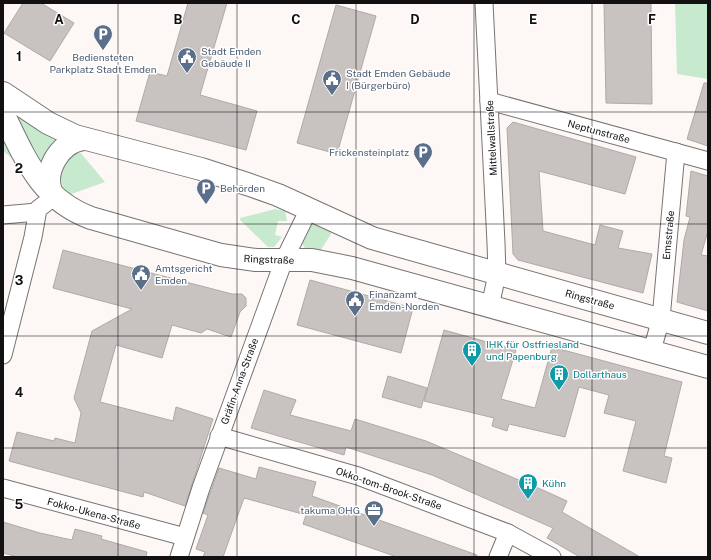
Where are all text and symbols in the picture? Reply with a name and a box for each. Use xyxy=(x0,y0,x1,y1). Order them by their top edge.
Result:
text: A xyxy=(54,12,64,27)
text: B xyxy=(174,12,183,27)
text: C xyxy=(291,12,301,27)
text: D xyxy=(410,12,420,27)
text: E xyxy=(529,12,537,27)
text: F xyxy=(648,12,656,27)
parking icon: Bediensteten Parkplatz Stadt Emden xyxy=(92,23,114,51)
place label: Stadt Emden Gebäude II xyxy=(201,45,262,69)
public building icon: Stadt Emden Gebäude II xyxy=(176,46,198,74)
text: 1 xyxy=(16,49,22,64)
place label: Bediensteten Parkplatz Stadt Emden xyxy=(50,51,157,75)
place label: Stadt Emden Gebäude I (Bürgerbüro) xyxy=(346,67,451,91)
public building icon: Stadt Emden Gebäude I (Bürgerbüro) xyxy=(321,68,343,96)
street label: Mittelwallstraße xyxy=(483,100,499,176)
street label: Neptunstraße xyxy=(567,117,632,145)
parking icon: Frickensteinplatz xyxy=(412,141,434,169)
place label: Frickensteinplatz xyxy=(329,146,409,158)
text: 2 xyxy=(15,161,23,176)
parking icon: Behörden xyxy=(195,177,217,205)
place label: Behörden xyxy=(220,182,265,194)
street label: Emsstraße xyxy=(660,210,676,260)
street label: Ringstraße xyxy=(243,252,295,266)
place label: Amtsgericht Emden xyxy=(155,262,212,286)
public building icon: Amtsgericht Emden xyxy=(130,263,152,291)
text: 3 xyxy=(15,273,24,288)
street label: Ringstraße xyxy=(564,287,616,311)
place label: Finanzamt Emden-Norden xyxy=(369,288,439,312)
public building icon: Finanzamt Emden-Norden xyxy=(344,289,366,317)
street label: Gräfin-Anna-Straße xyxy=(218,336,260,426)
place label: IHK für Ostfriesland und Papenburg xyxy=(486,338,579,362)
building icon: IHK für Ostfriesland und Papenburg xyxy=(461,339,483,367)
building icon: Dollarthaus xyxy=(548,363,570,391)
place label: Dollarthaus xyxy=(573,368,627,380)
text: 4 xyxy=(15,385,24,400)
street label: Okko-tom-Brook-Straße xyxy=(334,464,444,512)
building icon: Kühn xyxy=(517,472,539,500)
place label: Kühn xyxy=(542,477,566,489)
street label: Fokko-Ukena-Straße xyxy=(46,495,142,531)
text: 5 xyxy=(15,497,24,512)
office icon: takuma OHG xyxy=(363,499,385,527)
place label: takuma OHG xyxy=(300,504,360,516)

